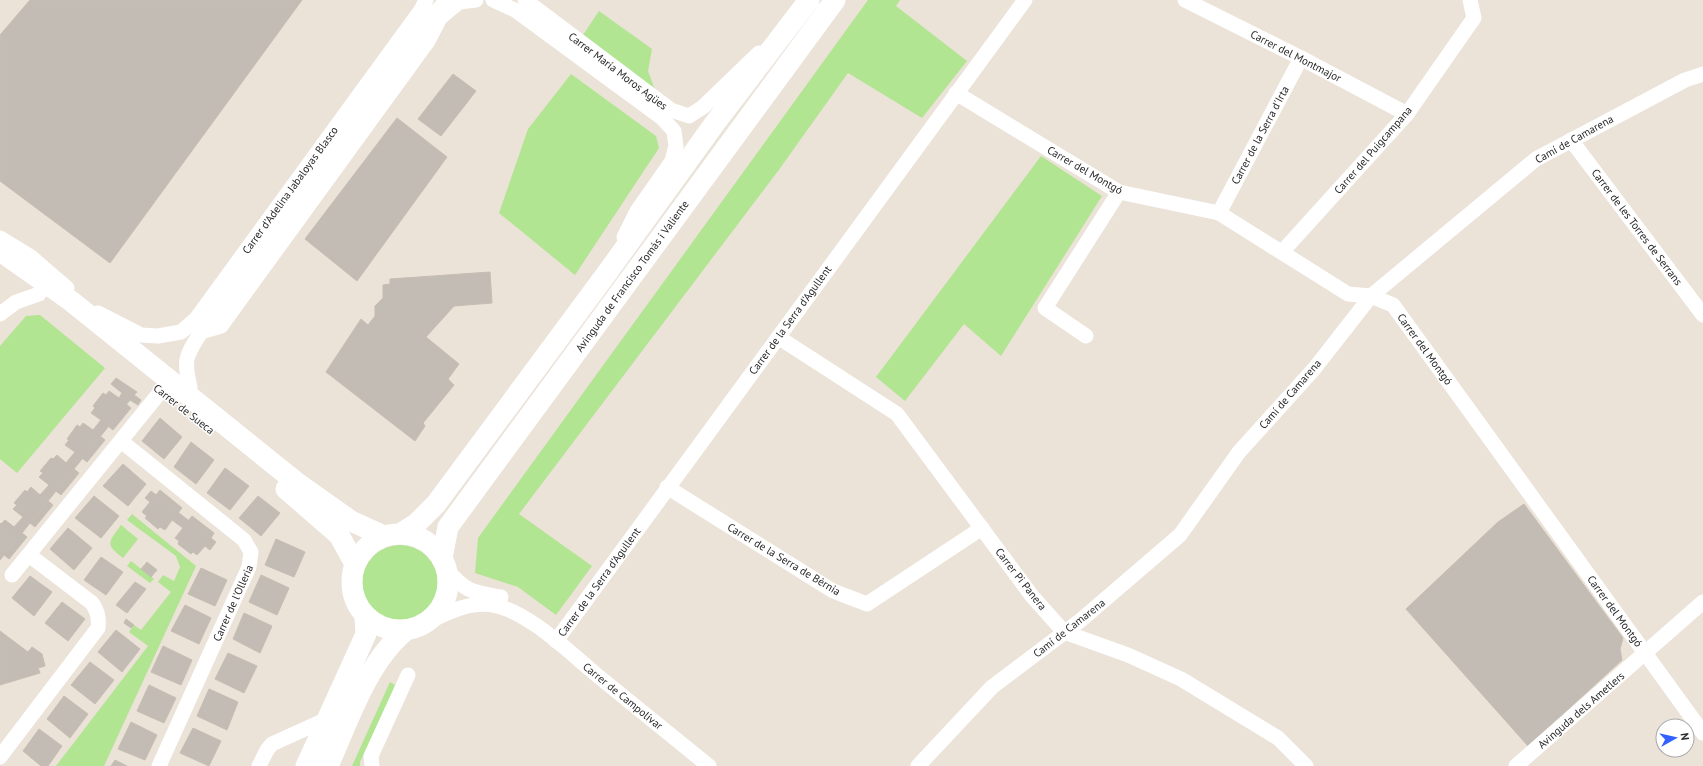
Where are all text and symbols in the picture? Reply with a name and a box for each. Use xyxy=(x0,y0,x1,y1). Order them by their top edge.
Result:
street label: Carrer del Montmajor xyxy=(1248,27,1344,85)
street label: Carrer María Moros Agües xyxy=(566,29,671,113)
street label: Carrer de la Serra d'Irta xyxy=(1228,83,1292,187)
street label: Carrer del Puigcampana xyxy=(1331,103,1415,197)
street label: Camí de Camarena xyxy=(1532,112,1616,166)
street label: Carrer d'Adelina Jabaloyas Blasco xyxy=(239,123,341,257)
street label: Carrer del Montgó xyxy=(1045,143,1125,197)
street label: Carrer de les Torres de Serrans xyxy=(1589,166,1686,288)
street label: Avinguda de Francisco Tomás i Valiente xyxy=(572,197,692,354)
street label: Carrer de la Serra d'Agullent xyxy=(746,262,834,377)
street label: Carrer del Montgó xyxy=(1394,311,1456,388)
street label: Camí de Camarena xyxy=(1256,356,1324,432)
street label: Carrer de Sueca xyxy=(151,381,217,437)
street label: Carrer de la Serra de Bèrnia xyxy=(725,520,843,598)
street label: Carrer de la Serra d'Agullent xyxy=(555,524,643,639)
street label: Carrer Pi Panera xyxy=(992,545,1050,613)
street label: Carrer de l'Olleria xyxy=(210,562,256,644)
street label: Carrer del Montgó xyxy=(1584,573,1646,650)
street label: Camí de Camarena xyxy=(1030,596,1108,660)
street label: Carrer de Campolivar xyxy=(580,659,666,733)
street label: Avinguda dels Ametlers xyxy=(1535,668,1627,751)
north arrow xyxy=(1655,718,1695,758)
text: N xyxy=(1677,732,1692,741)

